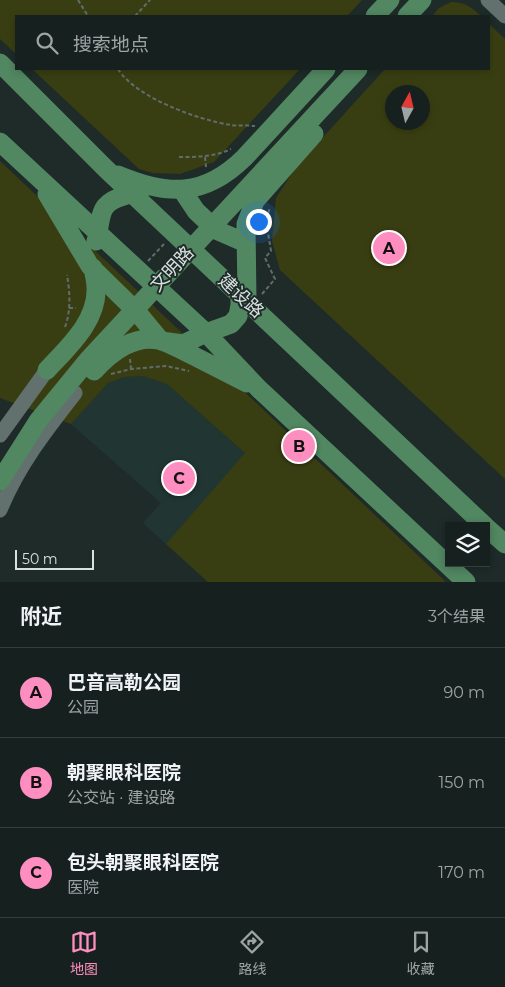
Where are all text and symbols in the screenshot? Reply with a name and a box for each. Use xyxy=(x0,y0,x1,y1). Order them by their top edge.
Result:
search box xyxy=(15,15,490,70)
icon: search xyxy=(33,29,61,57)
text: 搜索地点 xyxy=(73,33,149,56)
north arrow xyxy=(385,85,430,130)
your location xyxy=(246,209,272,235)
pin: A xyxy=(373,229,405,267)
street label: 文明路 xyxy=(146,242,198,296)
street label: 建设路 xyxy=(214,270,268,322)
pin: B xyxy=(283,427,315,465)
pin: C xyxy=(163,459,195,497)
map controls xyxy=(445,522,490,567)
button: layers xyxy=(445,522,490,567)
scale bar xyxy=(15,547,94,570)
text: 50 m xyxy=(22,550,58,568)
text: 附近 xyxy=(20,604,62,629)
text: 3个结果 xyxy=(428,607,485,626)
text: 巴音高勒公园 xyxy=(67,671,181,694)
text: A xyxy=(30,683,42,702)
text: 90 m xyxy=(443,683,485,702)
text: 公园 xyxy=(67,698,99,717)
text: 朝聚眼科医院 xyxy=(67,761,181,784)
text: B xyxy=(30,773,42,792)
text: 150 m xyxy=(438,773,485,792)
text: 公交站 · 建设路 xyxy=(67,788,175,807)
text: 包头朝聚眼科医院 xyxy=(67,851,219,874)
text: C xyxy=(30,863,42,882)
text: 170 m xyxy=(438,863,485,882)
text: 医院 xyxy=(67,878,99,897)
tab: 地图 xyxy=(70,928,98,978)
tab: 路线 xyxy=(238,928,266,978)
tab: 收藏 xyxy=(407,928,435,978)

